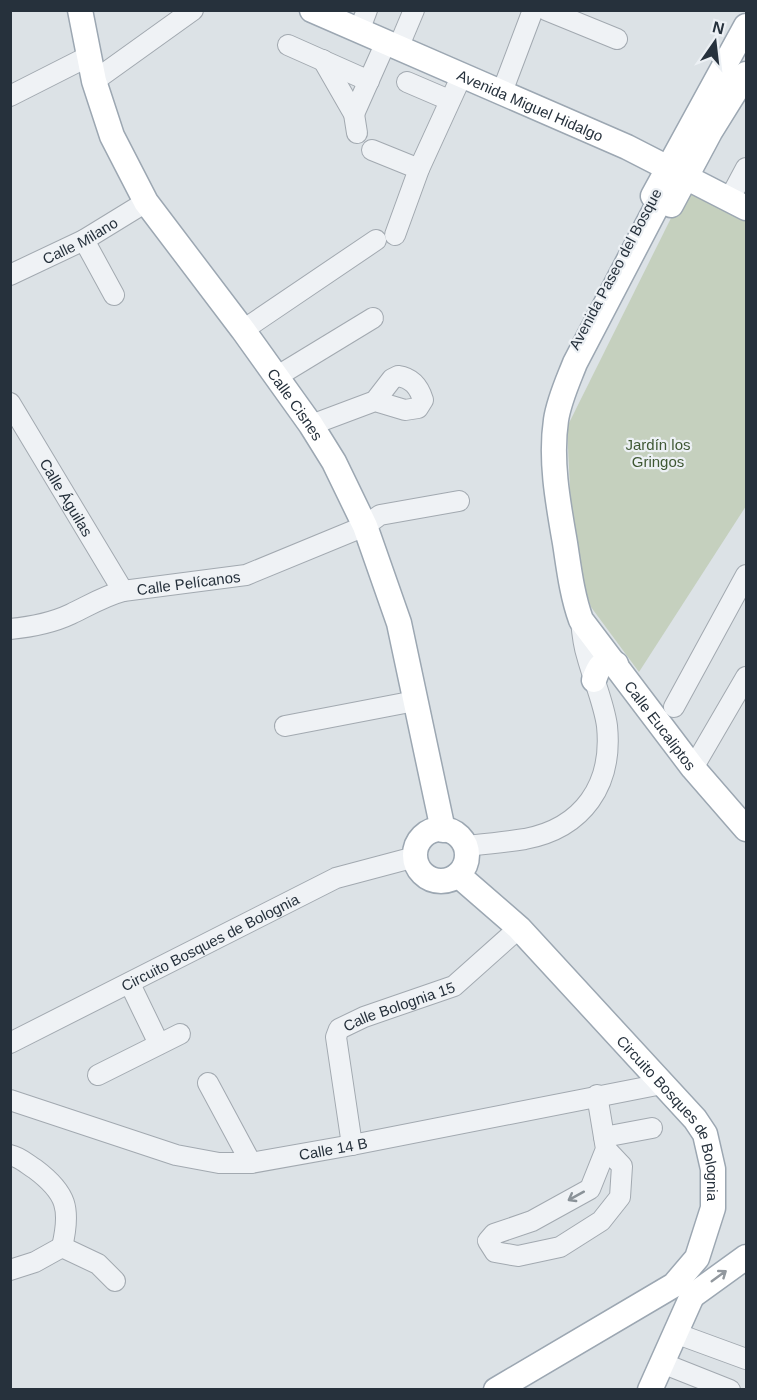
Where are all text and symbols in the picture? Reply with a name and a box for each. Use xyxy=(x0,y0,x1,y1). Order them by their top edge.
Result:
north arrow xyxy=(685,12,745,72)
text: N xyxy=(711,18,726,38)
street label: Avenida Miguel Hidalgo xyxy=(455,66,606,144)
street label: Avenida Paseo del Bosque xyxy=(565,186,665,352)
street label: Calle Milano xyxy=(40,213,120,267)
street label: Calle Cisnes xyxy=(264,365,327,443)
park label: Jardín los Gringos xyxy=(625,436,691,470)
street label: Calle Águilas xyxy=(37,455,97,539)
street label: Calle Pelícanos xyxy=(136,567,241,598)
street label: Calle Eucaliptos xyxy=(621,677,700,773)
street label: Circuito Bosques de Bolognia xyxy=(118,890,302,994)
street label: Calle Bolognia 15 xyxy=(340,978,457,1034)
street label: Circuito Bosques de Bolognia xyxy=(614,1032,722,1202)
street label: Calle 14 B xyxy=(298,1134,369,1163)
one-way arrow xyxy=(568,1190,585,1202)
one-way arrow xyxy=(711,1270,727,1282)

